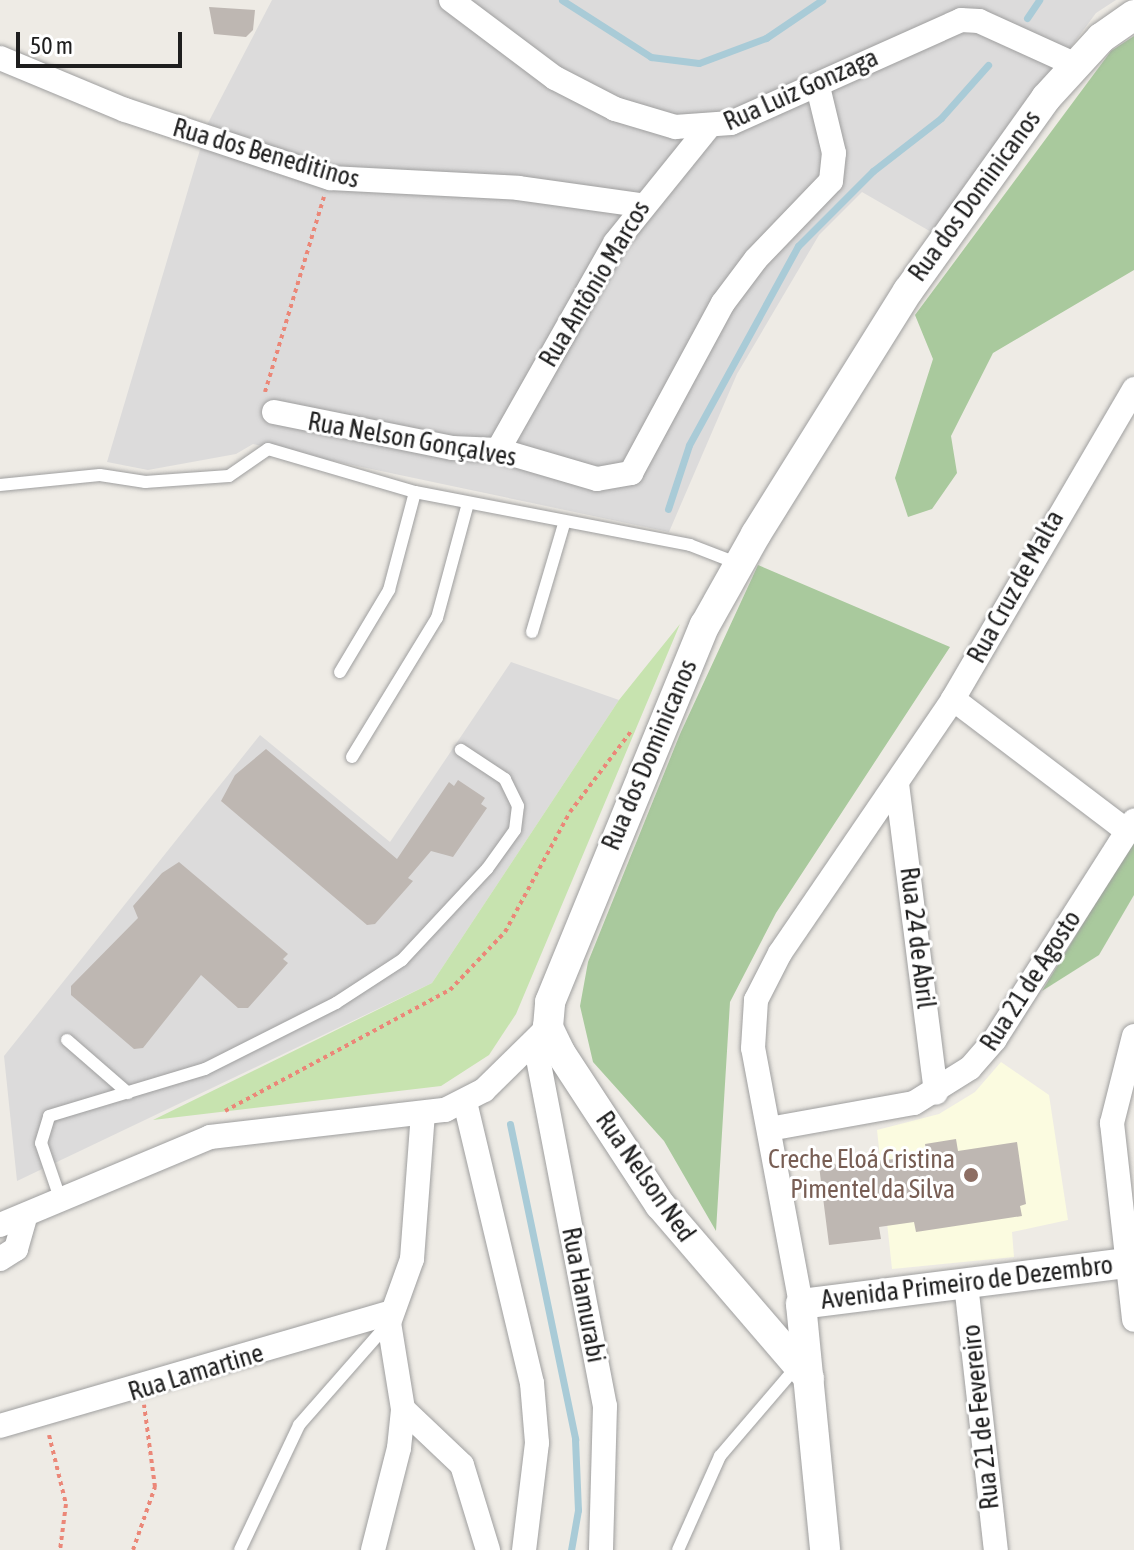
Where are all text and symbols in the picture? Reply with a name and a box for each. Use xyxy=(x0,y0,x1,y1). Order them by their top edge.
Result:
scale bar xyxy=(20,16,186,66)
text: 50 m xyxy=(30,32,73,59)
street label: Rua Luiz Gonzaga xyxy=(719,42,883,138)
street label: Rua dos Dominicanos xyxy=(902,104,1048,288)
street label: Rua dos Beneditinos xyxy=(169,112,363,196)
street label: Rua Antônio Marcos xyxy=(533,195,657,373)
street label: Rua Nelson Gonçalves xyxy=(305,406,519,474)
street label: Rua Cruz de Malta xyxy=(961,505,1071,669)
street label: Rua dos Dominicanos xyxy=(596,655,704,855)
street label: Rua 24 de Abril xyxy=(893,865,941,1011)
street label: Rua 21 de Agosto xyxy=(974,905,1088,1057)
street label: Rua Nelson Ned xyxy=(589,1106,701,1248)
place label: Creche Eloá Cristina Pimentel da Silva xyxy=(768,1144,955,1206)
marker: Creche Eloá Cristina Pimentel da Silva xyxy=(962,1166,980,1184)
street label: Rua Hamurabi xyxy=(555,1225,611,1365)
street label: Avenida Primeiro de Dezembro xyxy=(819,1250,1115,1316)
street label: Rua 21 de Fevereiro xyxy=(956,1323,1006,1511)
street label: Rua Lamartine xyxy=(125,1338,267,1408)

